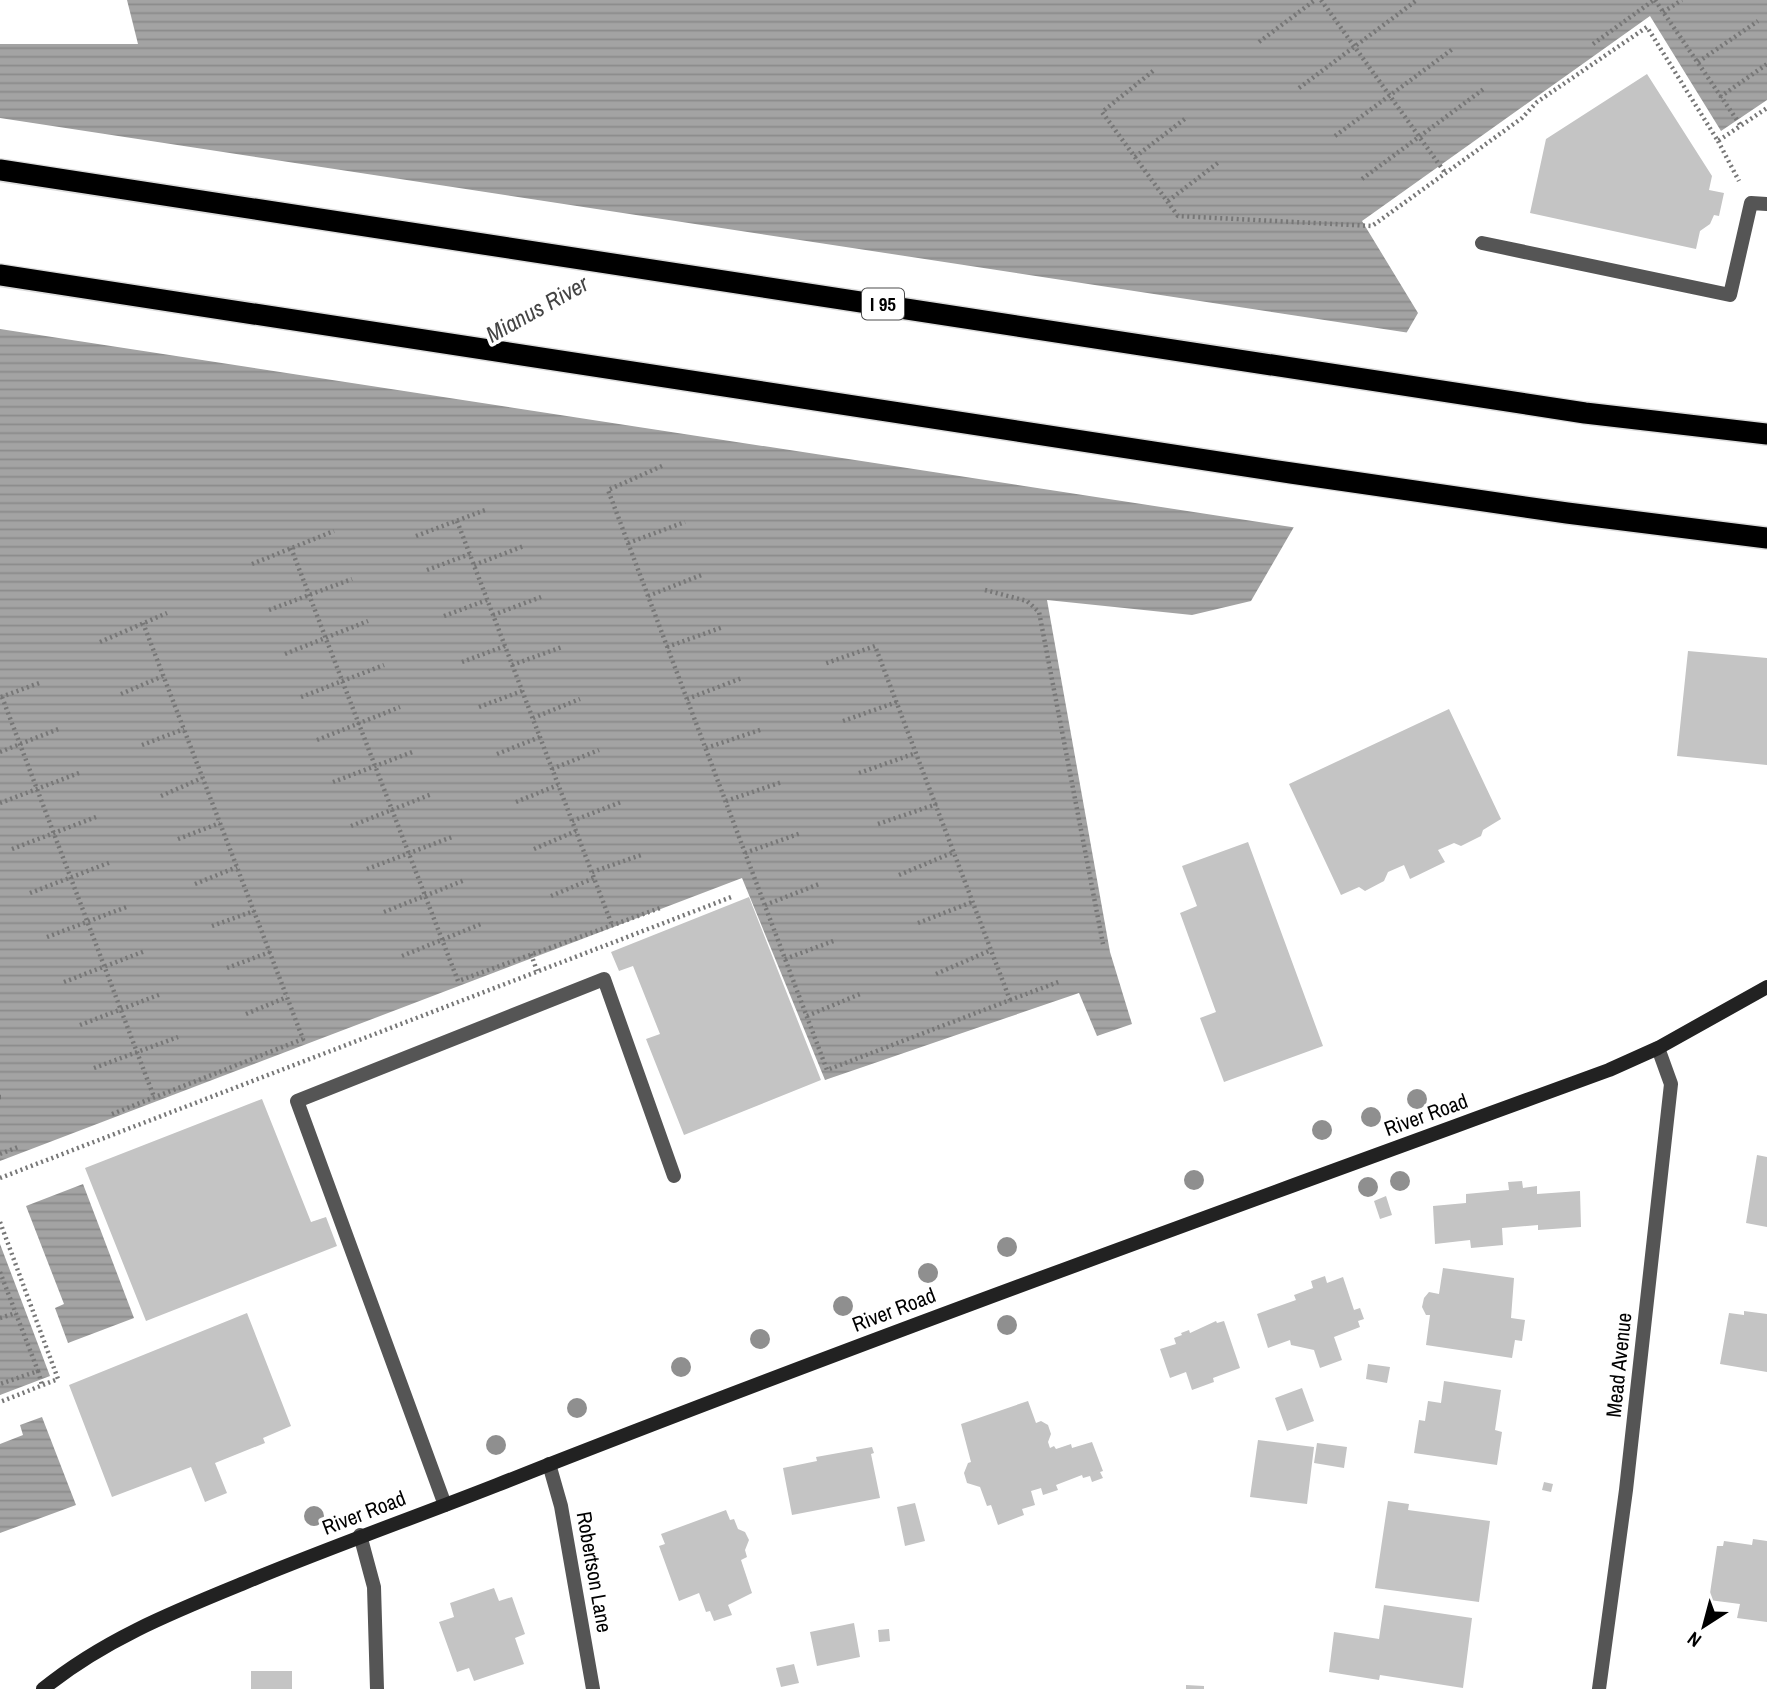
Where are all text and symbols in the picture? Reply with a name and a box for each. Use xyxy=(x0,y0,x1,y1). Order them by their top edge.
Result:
water label: Mianus River xyxy=(480,267,594,349)
road number: I 95 xyxy=(862,288,904,320)
street label: River Road xyxy=(1380,1086,1472,1143)
street label: River Road xyxy=(848,1280,940,1339)
street label: Mead Avenue xyxy=(1599,1311,1638,1419)
street label: River Road xyxy=(318,1483,410,1542)
street label: Robertson Lane xyxy=(570,1509,619,1635)
north arrow xyxy=(1669,1591,1739,1661)
text: N xyxy=(1682,1626,1706,1654)

